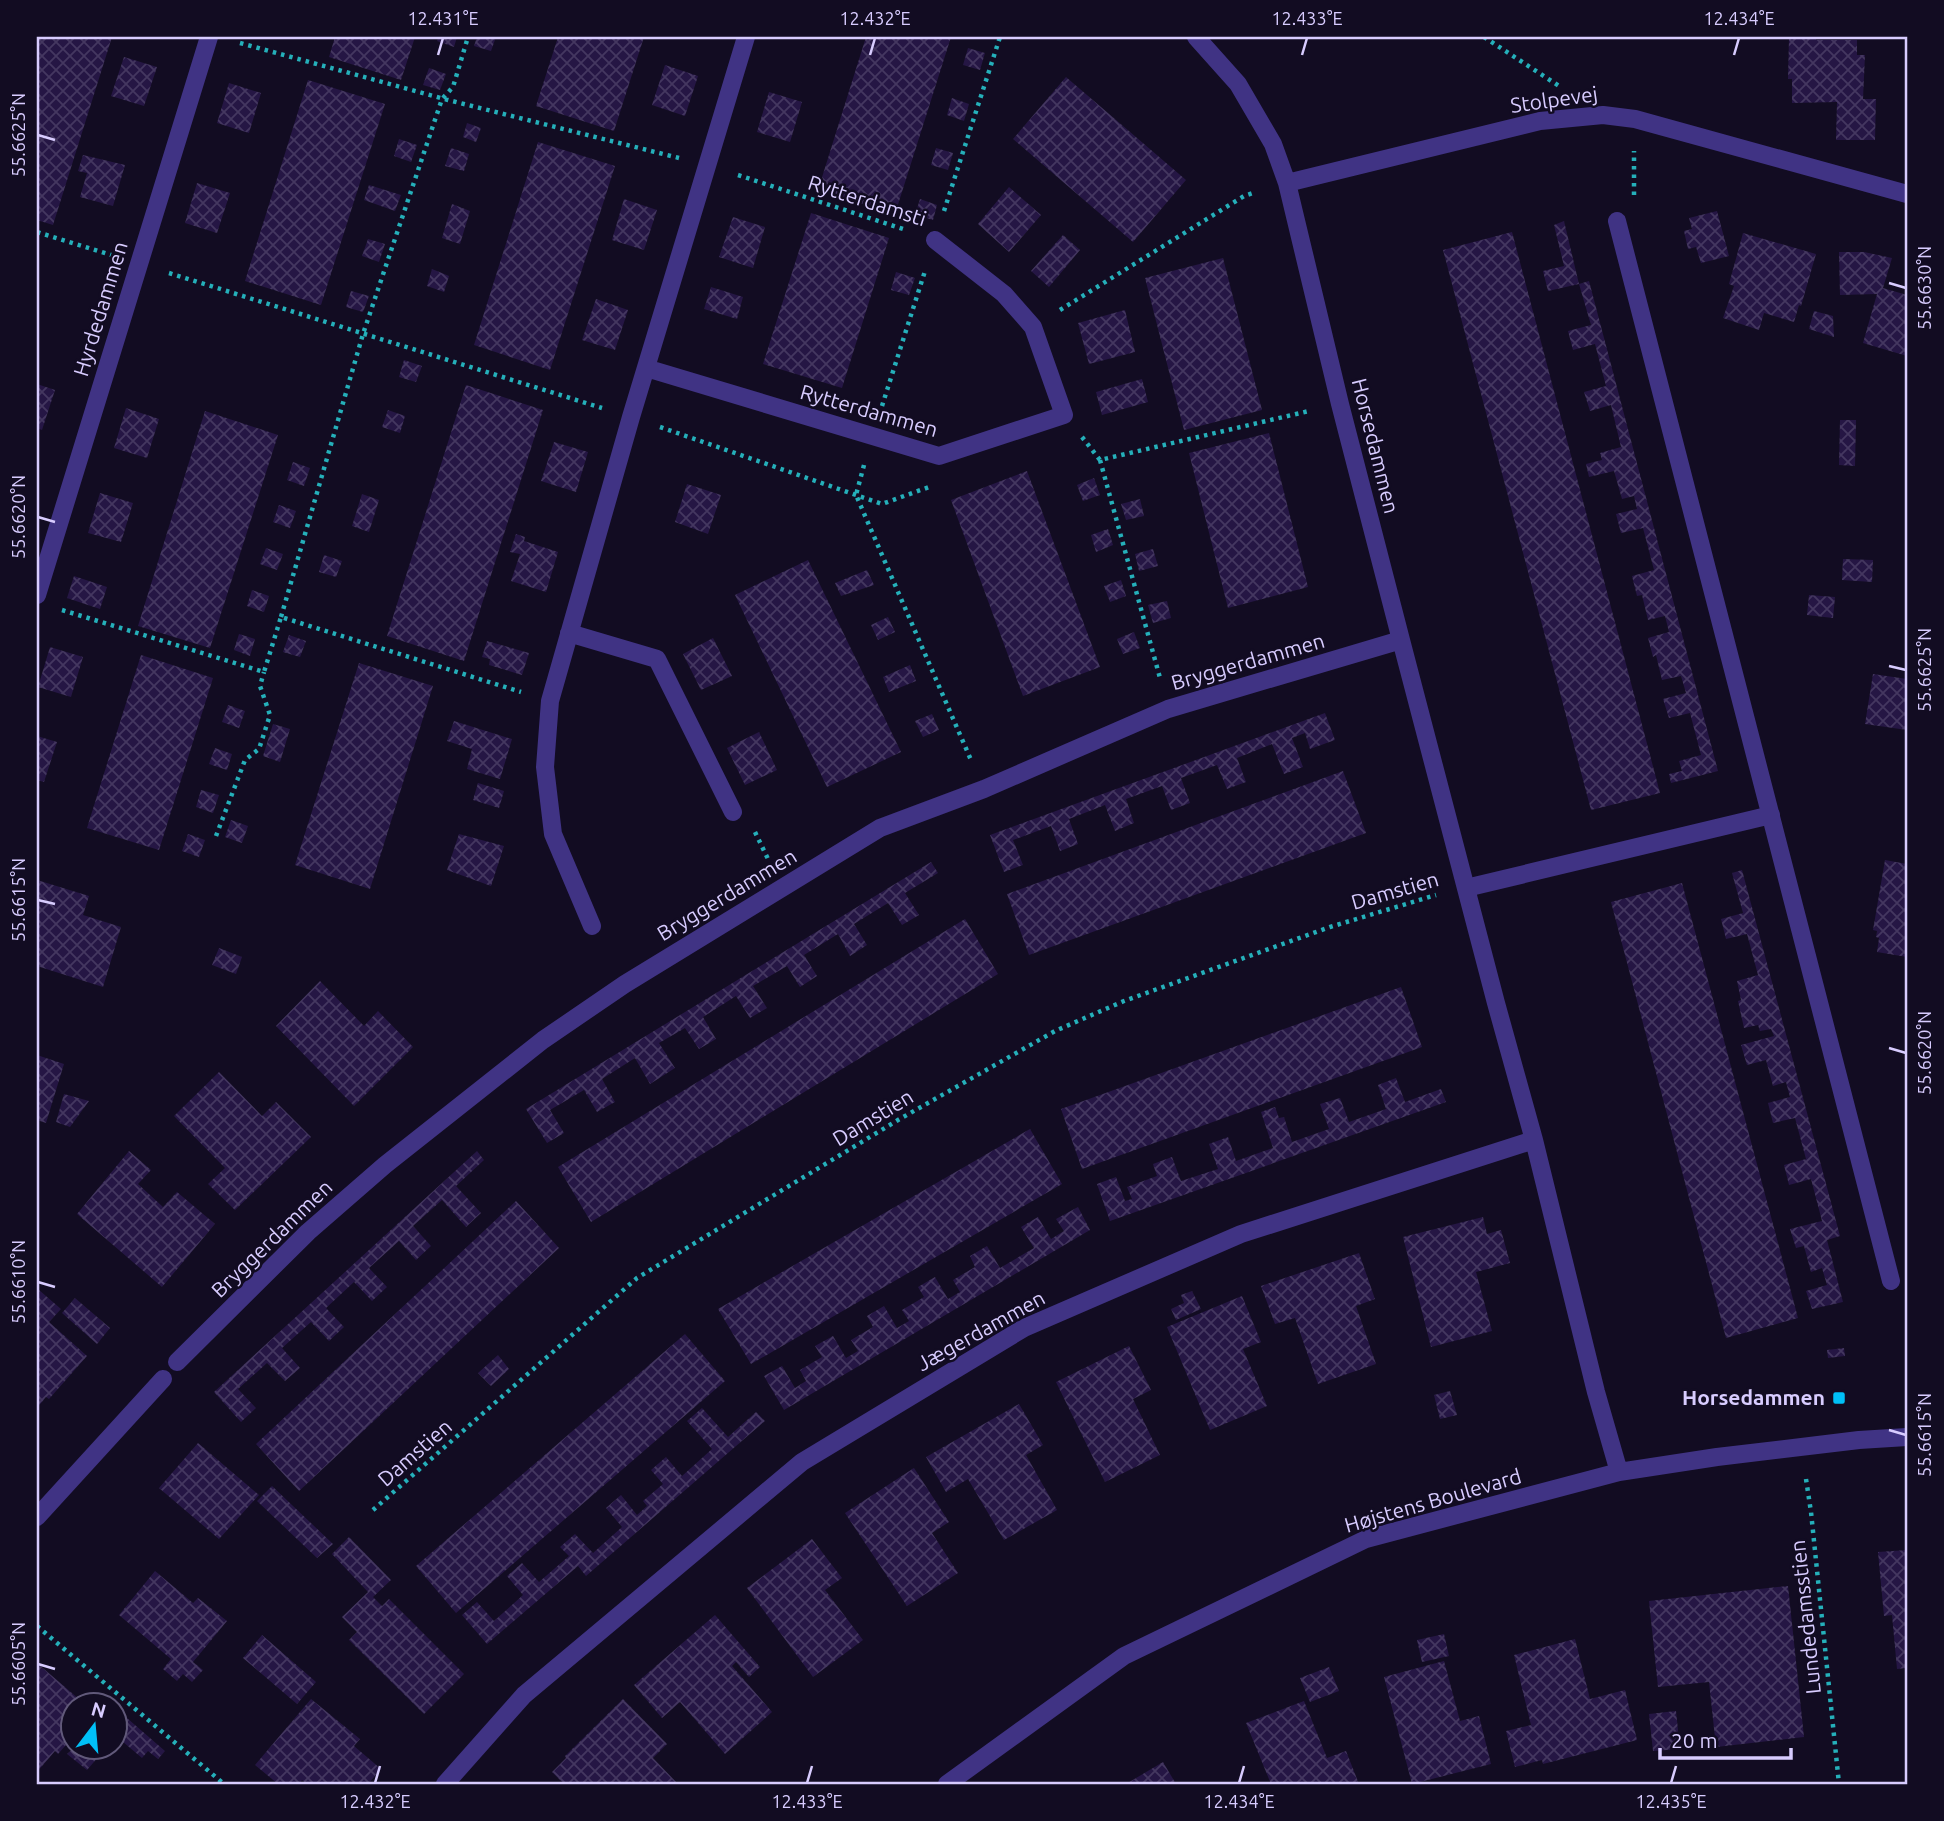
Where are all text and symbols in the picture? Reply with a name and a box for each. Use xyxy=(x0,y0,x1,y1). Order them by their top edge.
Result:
text: 12.431°E xyxy=(407,8,479,28)
text: 12.432°E xyxy=(839,8,911,28)
text: 12.433°E xyxy=(1271,8,1343,28)
text: 12.434°E xyxy=(1703,8,1775,28)
street label: Stolpevej xyxy=(1509,81,1599,117)
text: 55.6625°N xyxy=(8,93,28,177)
street label: Rytterdamsti xyxy=(805,170,929,230)
street label: Hyrdedammen xyxy=(68,239,132,379)
text: 55.6630°N xyxy=(1914,246,1934,330)
street label: Horsedammen xyxy=(1348,376,1404,516)
street label: Rytterdammen xyxy=(798,379,941,441)
text: 55.6620°N xyxy=(8,475,28,559)
street label: Bryggerdammen xyxy=(1168,628,1327,694)
text: 55.6625°N xyxy=(1914,628,1934,712)
street label: Bryggerdammen xyxy=(652,843,801,945)
text: 55.6615°N xyxy=(8,858,28,942)
street label: Damstien xyxy=(1348,866,1441,914)
text: 55.6620°N xyxy=(1914,1011,1934,1095)
street label: Damstien xyxy=(828,1084,917,1151)
street label: Bryggerdammen xyxy=(206,1175,337,1302)
text: 55.6610°N xyxy=(8,1240,28,1324)
street label: Jægerdammen xyxy=(912,1285,1049,1375)
place label: Horsedammen xyxy=(1682,1385,1825,1409)
marker: Horsedammen xyxy=(1831,1390,1847,1406)
text: 55.6615°N xyxy=(1914,1393,1934,1477)
street label: Damstien xyxy=(373,1414,456,1491)
street label: Højstens Boulevard xyxy=(1342,1463,1524,1537)
street label: Lundedamsstien xyxy=(1785,1539,1825,1695)
text: 55.6605°N xyxy=(8,1622,28,1706)
north arrow xyxy=(60,1692,130,1762)
text: N xyxy=(89,1697,109,1722)
scale bar xyxy=(1660,1716,1792,1760)
text: 20 m xyxy=(1671,1728,1718,1752)
text: 12.432°E xyxy=(339,1791,411,1811)
text: 12.433°E xyxy=(771,1791,843,1811)
text: 12.434°E xyxy=(1203,1791,1275,1811)
text: 12.435°E xyxy=(1635,1791,1707,1811)

